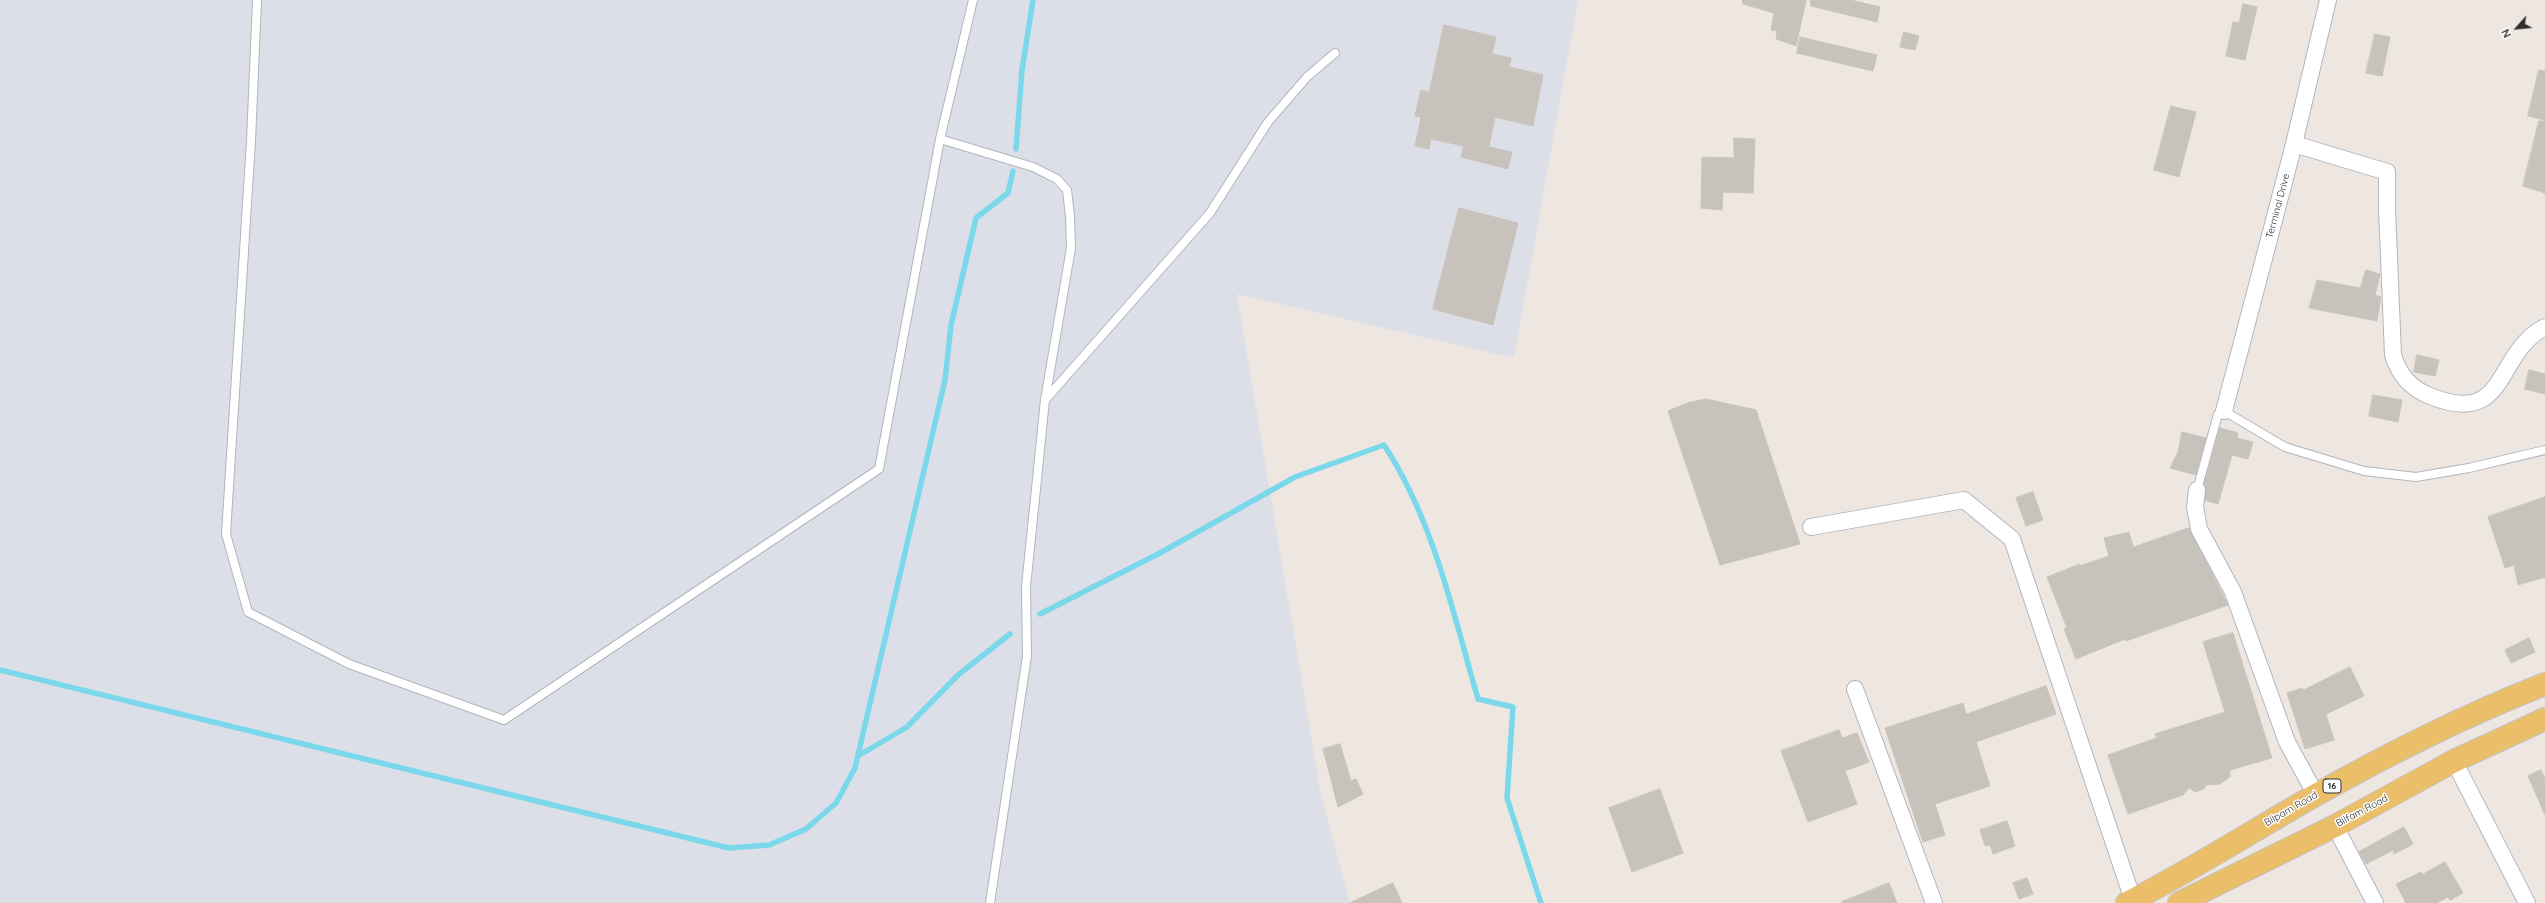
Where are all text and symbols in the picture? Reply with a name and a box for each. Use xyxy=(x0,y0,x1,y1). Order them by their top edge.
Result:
north arrow xyxy=(2497,8,2537,48)
text: N xyxy=(2498,27,2514,40)
street label: Terminal Drive xyxy=(2264,172,2292,240)
road number: 16 xyxy=(2323,779,2341,793)
street label: Bilpam Road xyxy=(2262,789,2320,829)
street label: Bilfam Road xyxy=(2334,792,2390,830)

